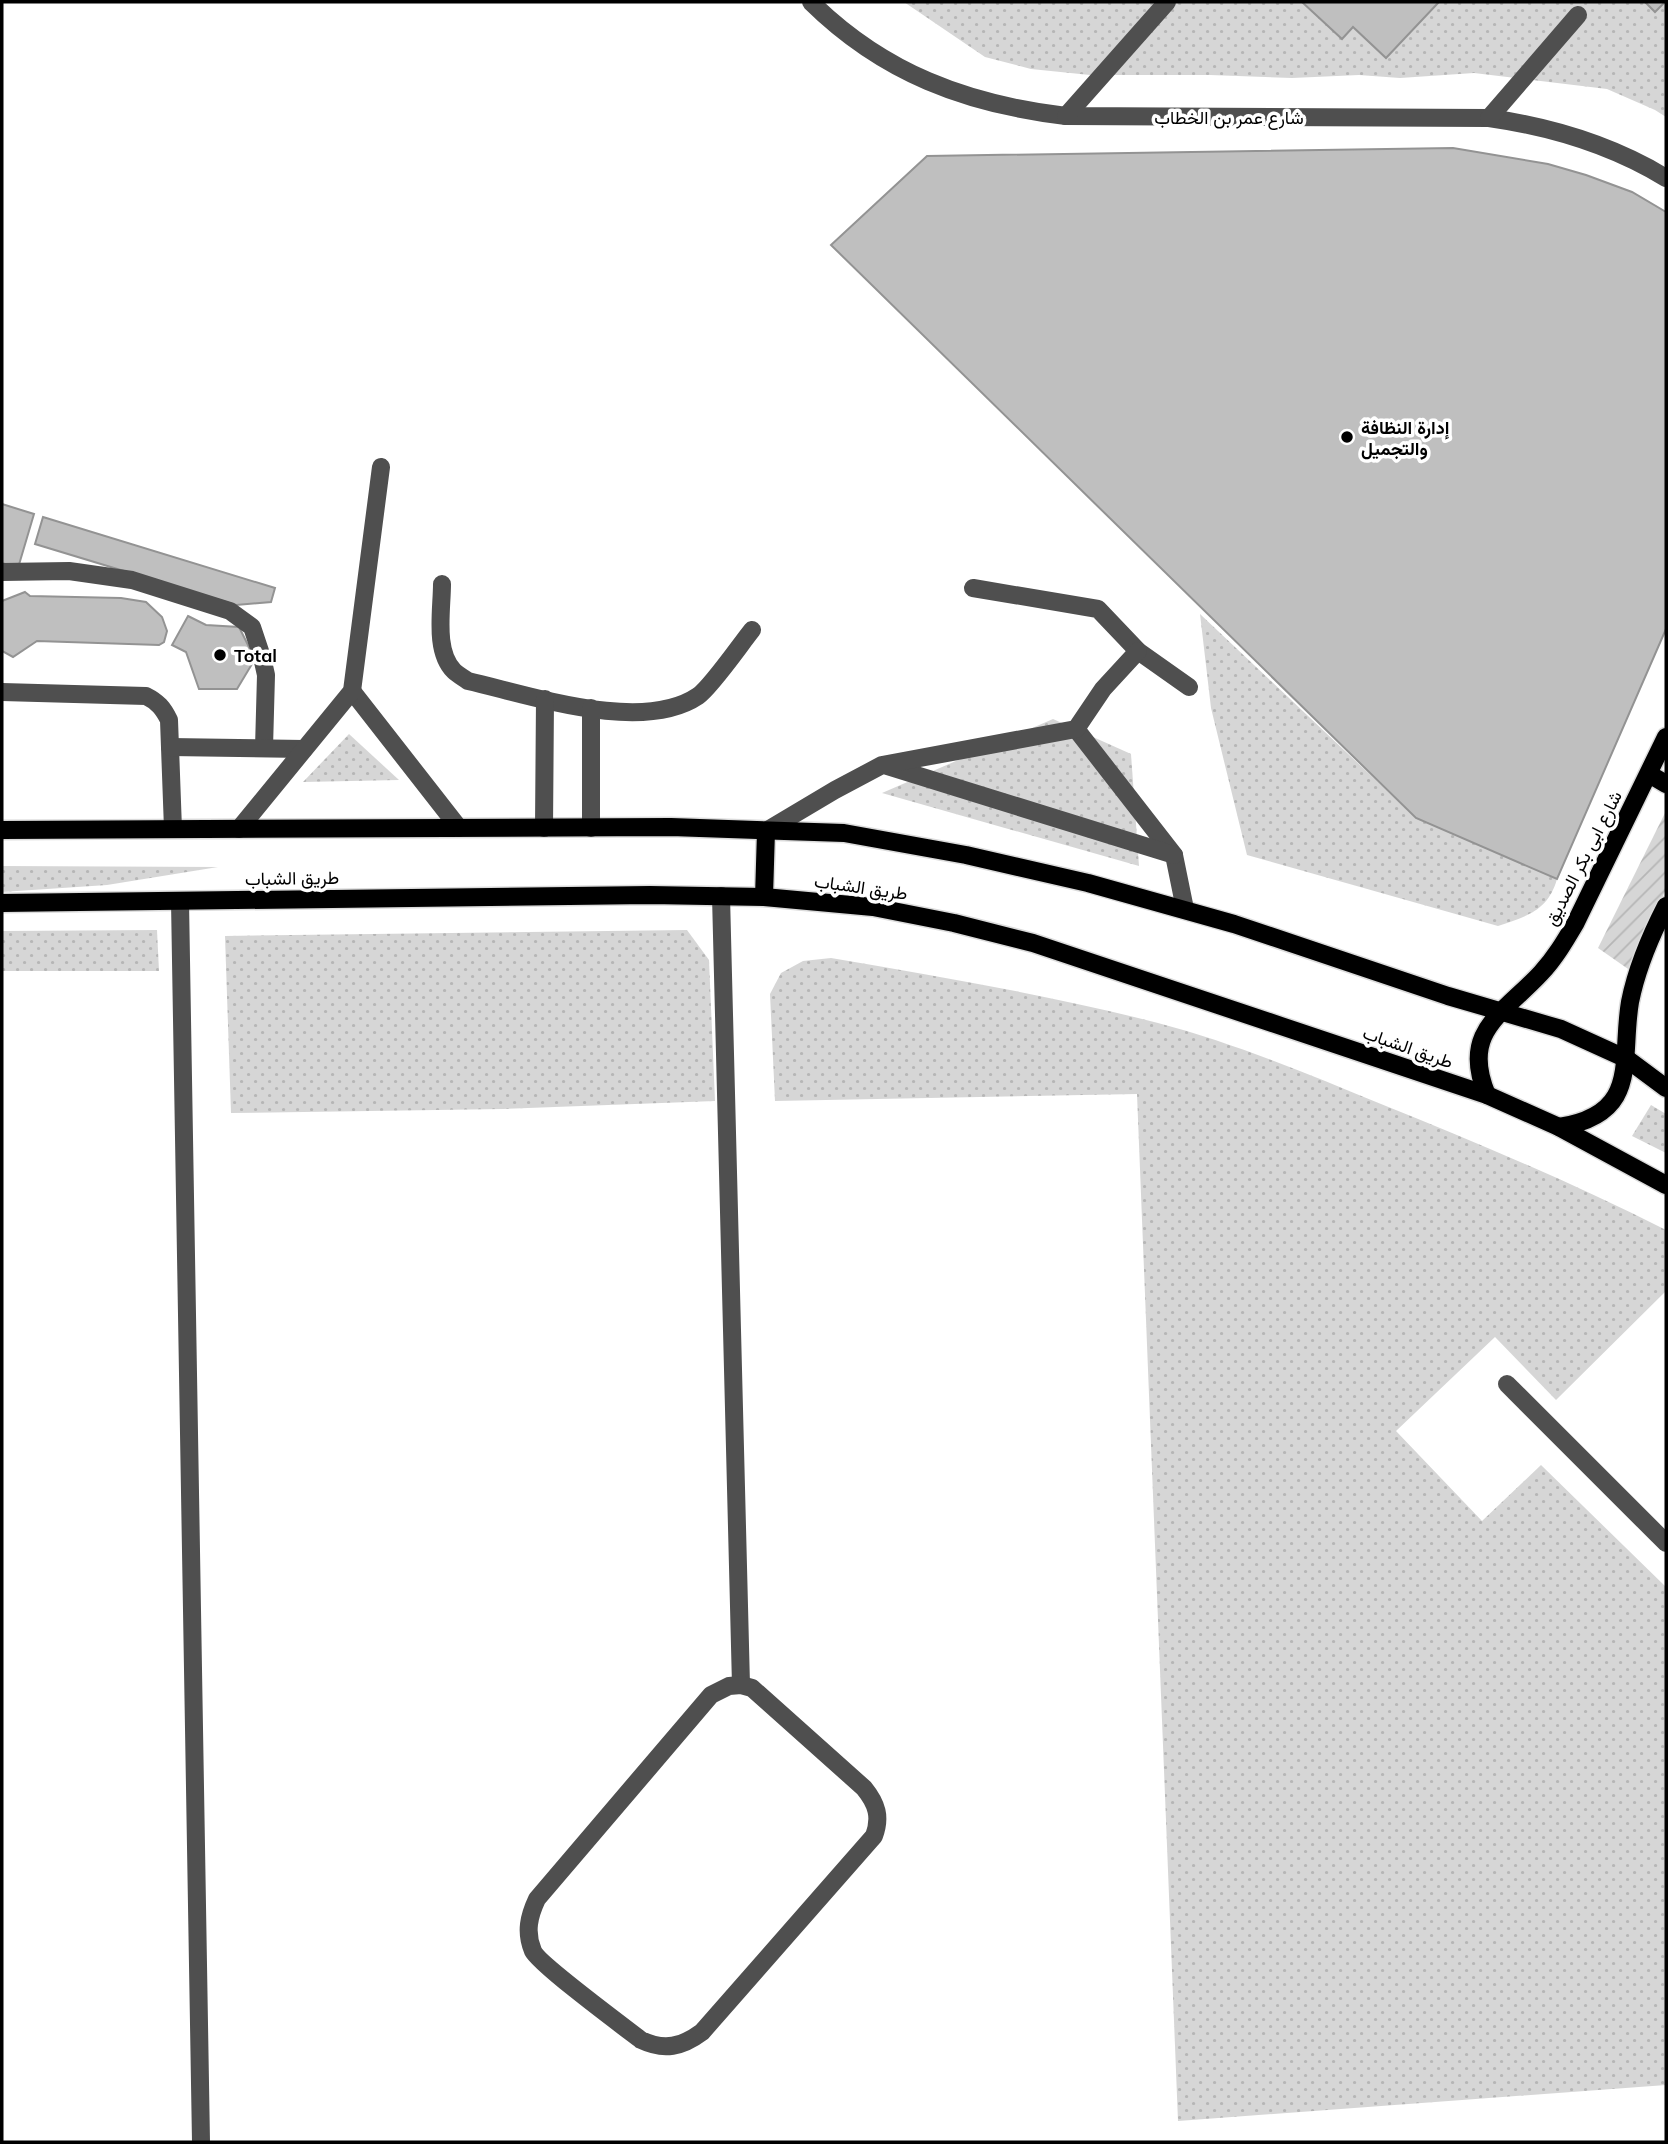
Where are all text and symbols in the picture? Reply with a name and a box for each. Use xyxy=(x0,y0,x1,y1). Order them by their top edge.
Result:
street label: شارع عمر بن الخطاب xyxy=(1154,106,1304,130)
place label: إدارة النظافة والتجميل xyxy=(1361,416,1449,460)
marker: إدارة النظافة والتجميل xyxy=(1339,429,1355,445)
place label: Total xyxy=(234,644,277,667)
marker: Total xyxy=(212,647,228,663)
street label: شارع ابى بكر الصديق xyxy=(1539,787,1628,930)
street label: طريق الشباب xyxy=(245,866,339,890)
street label: طريق الشباب xyxy=(813,869,909,905)
street label: طريق الشباب xyxy=(1360,1021,1456,1073)

